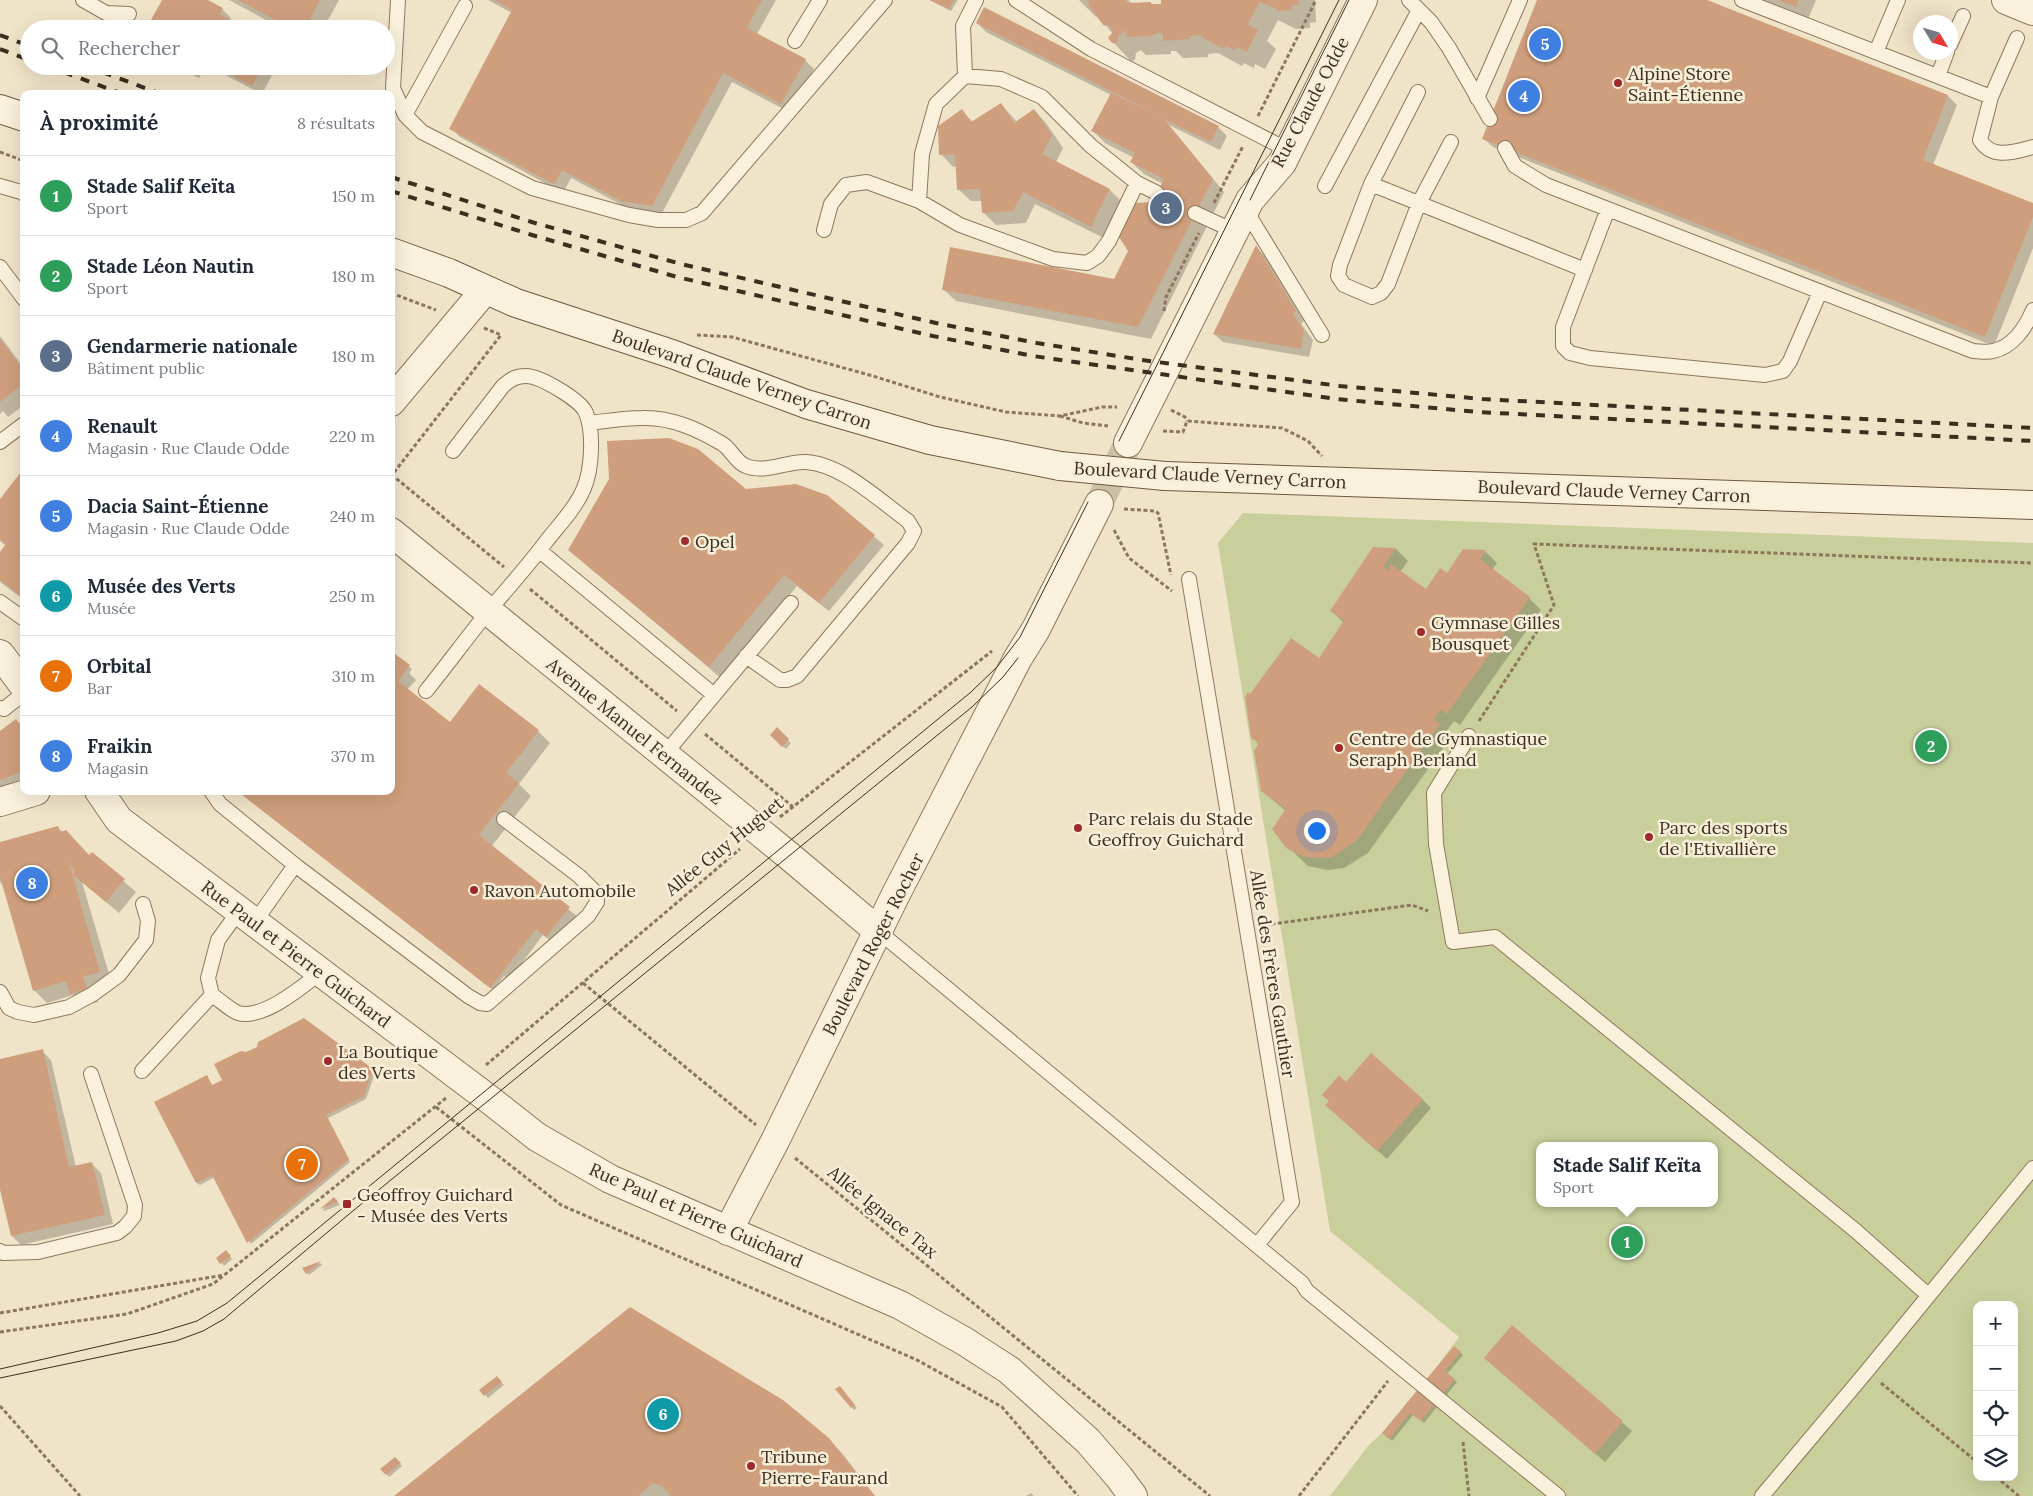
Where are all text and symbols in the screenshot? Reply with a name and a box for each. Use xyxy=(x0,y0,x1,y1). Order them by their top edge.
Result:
north arrow xyxy=(1913,15,1958,60)
search box xyxy=(20,20,395,75)
pin: 5 xyxy=(1529,25,1561,63)
street label: Rue Claude Odde xyxy=(1266,33,1354,171)
icon: search xyxy=(38,34,66,62)
text: Rechercher xyxy=(78,36,180,60)
place label: Alpine Store Saint-Étienne xyxy=(1627,62,1744,106)
pin: 4 xyxy=(1508,77,1540,115)
marker: Alpine Store Saint-Étienne xyxy=(1612,77,1624,89)
text: À proximité xyxy=(40,109,158,136)
text: 8 résultats xyxy=(297,113,375,133)
text: Stade Salif Keïta xyxy=(87,174,235,198)
text: 1 xyxy=(53,186,59,206)
text: 150 m xyxy=(332,186,375,206)
pin: 3 xyxy=(1150,189,1182,227)
text: Sport xyxy=(87,198,128,218)
text: Stade Léon Nautin xyxy=(87,254,254,278)
text: 2 xyxy=(52,266,60,286)
text: 180 m xyxy=(332,266,375,286)
text: Sport xyxy=(87,278,128,298)
street label: Boulevard Claude Verney Carron xyxy=(609,324,875,434)
text: Gendarmerie nationale xyxy=(87,334,297,358)
text: 3 xyxy=(52,346,60,366)
text: 180 m xyxy=(332,346,375,366)
text: Bâtiment public xyxy=(87,358,205,378)
text: Renault xyxy=(87,414,158,438)
text: 4 xyxy=(52,426,60,446)
text: 220 m xyxy=(329,426,375,446)
text: Magasin · Rue Claude Odde xyxy=(87,438,290,458)
street label: Boulevard Claude Verney Carron xyxy=(1073,456,1347,494)
street label: Boulevard Claude Verney Carron xyxy=(1477,475,1751,507)
text: Dacia Saint-Étienne xyxy=(87,494,269,518)
text: 5 xyxy=(52,506,60,526)
text: 240 m xyxy=(330,506,375,526)
text: Magasin · Rue Claude Odde xyxy=(87,518,290,538)
place label: Opel xyxy=(695,530,735,553)
marker: Opel xyxy=(679,535,691,547)
text: Musée des Verts xyxy=(87,574,236,598)
text: 6 xyxy=(51,586,61,606)
text: 250 m xyxy=(329,586,375,606)
text: Musée xyxy=(87,598,136,618)
place label: Gymnase Gilles Bousquet xyxy=(1431,611,1560,655)
marker: Gymnase Gilles Bousquet xyxy=(1415,626,1427,638)
street label: Avenue Manuel Fernandez xyxy=(541,652,728,809)
text: Orbital xyxy=(87,654,151,678)
text: 7 xyxy=(52,666,60,686)
text: 310 m xyxy=(332,666,375,686)
text: Bar xyxy=(87,678,112,698)
place label: Centre de Gymnastique Seraph Berland xyxy=(1349,727,1547,771)
pin: 2 xyxy=(1915,727,1947,765)
text: Fraikin xyxy=(87,734,152,758)
marker: Centre de Gymnastique Seraph Berland xyxy=(1333,742,1345,754)
text: 8 xyxy=(51,746,61,766)
text: 370 m xyxy=(331,746,375,766)
text: Magasin xyxy=(87,758,149,778)
street label: Allée Guy Huguet xyxy=(659,791,788,901)
place label: Parc relais du Stade Geoffroy Guichard xyxy=(1088,807,1253,851)
place label: Parc des sports de l'Etivallière xyxy=(1659,816,1787,860)
your location xyxy=(1304,818,1330,844)
marker: Parc relais du Stade Geoffroy Guichard xyxy=(1072,822,1084,834)
marker: Parc des sports de l'Etivallière xyxy=(1643,831,1655,843)
street label: Boulevard Roger Rocher xyxy=(817,849,929,1039)
pin: 8 xyxy=(16,864,48,902)
street label: Allée des Frères Gauthier xyxy=(1245,867,1301,1080)
street label: Rue Paul et Pierre Guichard xyxy=(197,875,396,1033)
place label: Ravon Automobile xyxy=(484,879,636,902)
marker: Ravon Automobile xyxy=(468,884,480,896)
place label: La Boutique des Verts xyxy=(338,1040,438,1084)
marker: La Boutique des Verts xyxy=(322,1055,334,1067)
popup xyxy=(1536,1142,1718,1207)
pin: 7 xyxy=(286,1145,318,1183)
text: Stade Salif Keïta xyxy=(1553,1153,1701,1177)
street label: Rue Paul et Pierre Guichard xyxy=(586,1157,807,1273)
street label: Allée Ignace Tax xyxy=(823,1160,943,1264)
text: Sport xyxy=(1553,1177,1594,1197)
place label: Geoffroy Guichard - Musée des Verts xyxy=(357,1183,513,1227)
marker: Geoffroy Guichard - Musée des Verts xyxy=(341,1198,353,1210)
pin: 1 xyxy=(1611,1223,1643,1261)
map controls xyxy=(1973,1301,2018,1481)
button: + xyxy=(1973,1301,2018,1346)
button: − xyxy=(1973,1346,2018,1391)
button: locate xyxy=(1973,1391,2018,1436)
pin: 6 xyxy=(647,1395,679,1433)
button: layers xyxy=(1973,1436,2018,1481)
place label: Tribune Pierre-Faurand xyxy=(761,1445,888,1489)
marker: Tribune Pierre-Faurand xyxy=(745,1460,757,1472)

